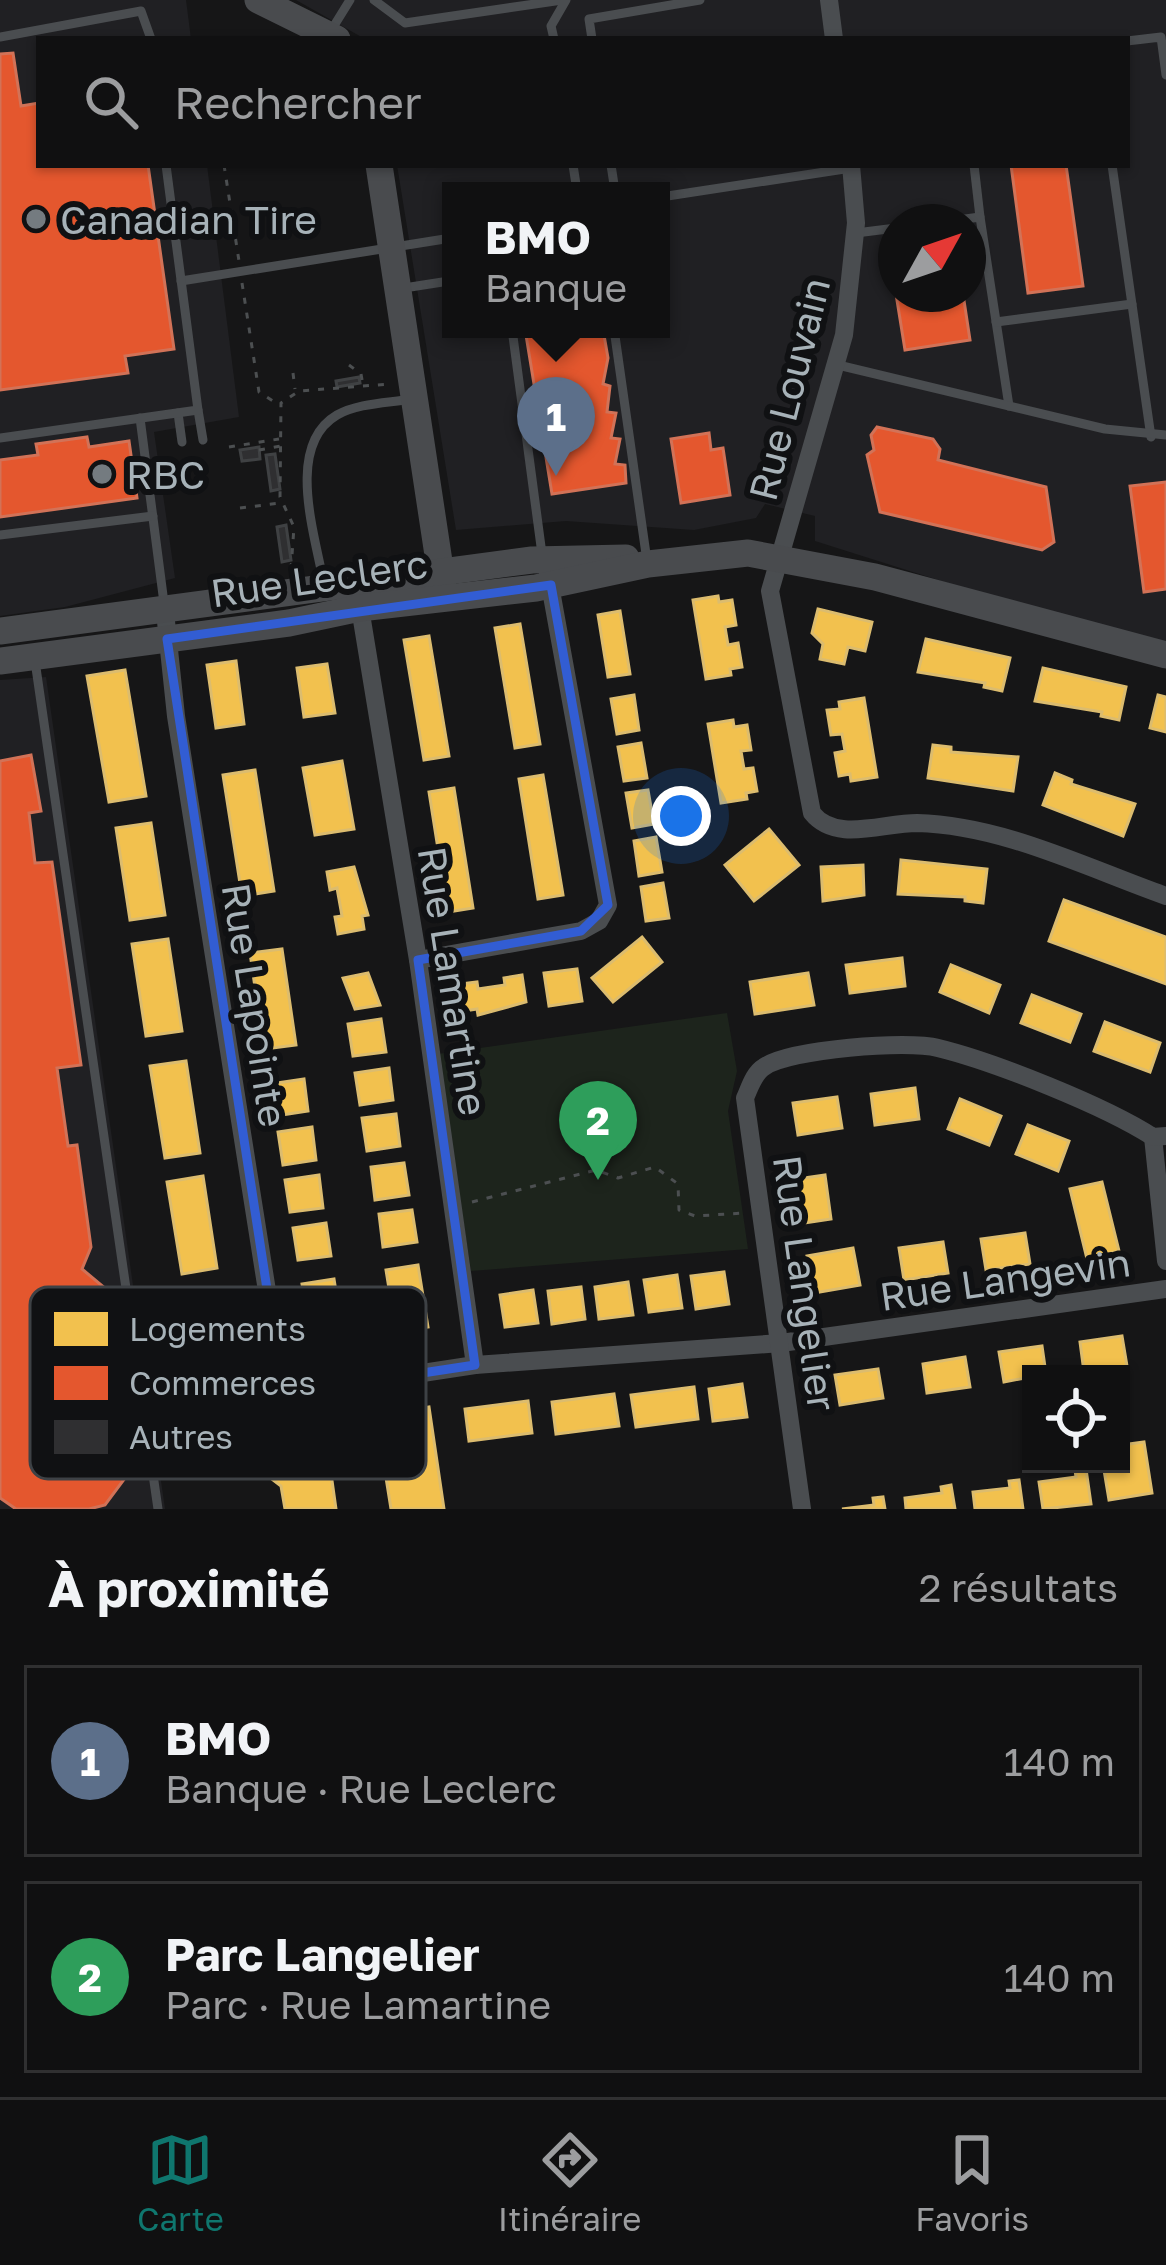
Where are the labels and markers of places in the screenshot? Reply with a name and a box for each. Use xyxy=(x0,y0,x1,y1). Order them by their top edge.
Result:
place label: Canadian Tire xyxy=(60,196,317,243)
marker: Canadian Tire xyxy=(23,206,49,232)
pin: 1 xyxy=(517,377,595,476)
place label: RBC xyxy=(126,451,205,498)
marker: RBC xyxy=(89,461,115,487)
pin: 2 xyxy=(559,1081,637,1180)

